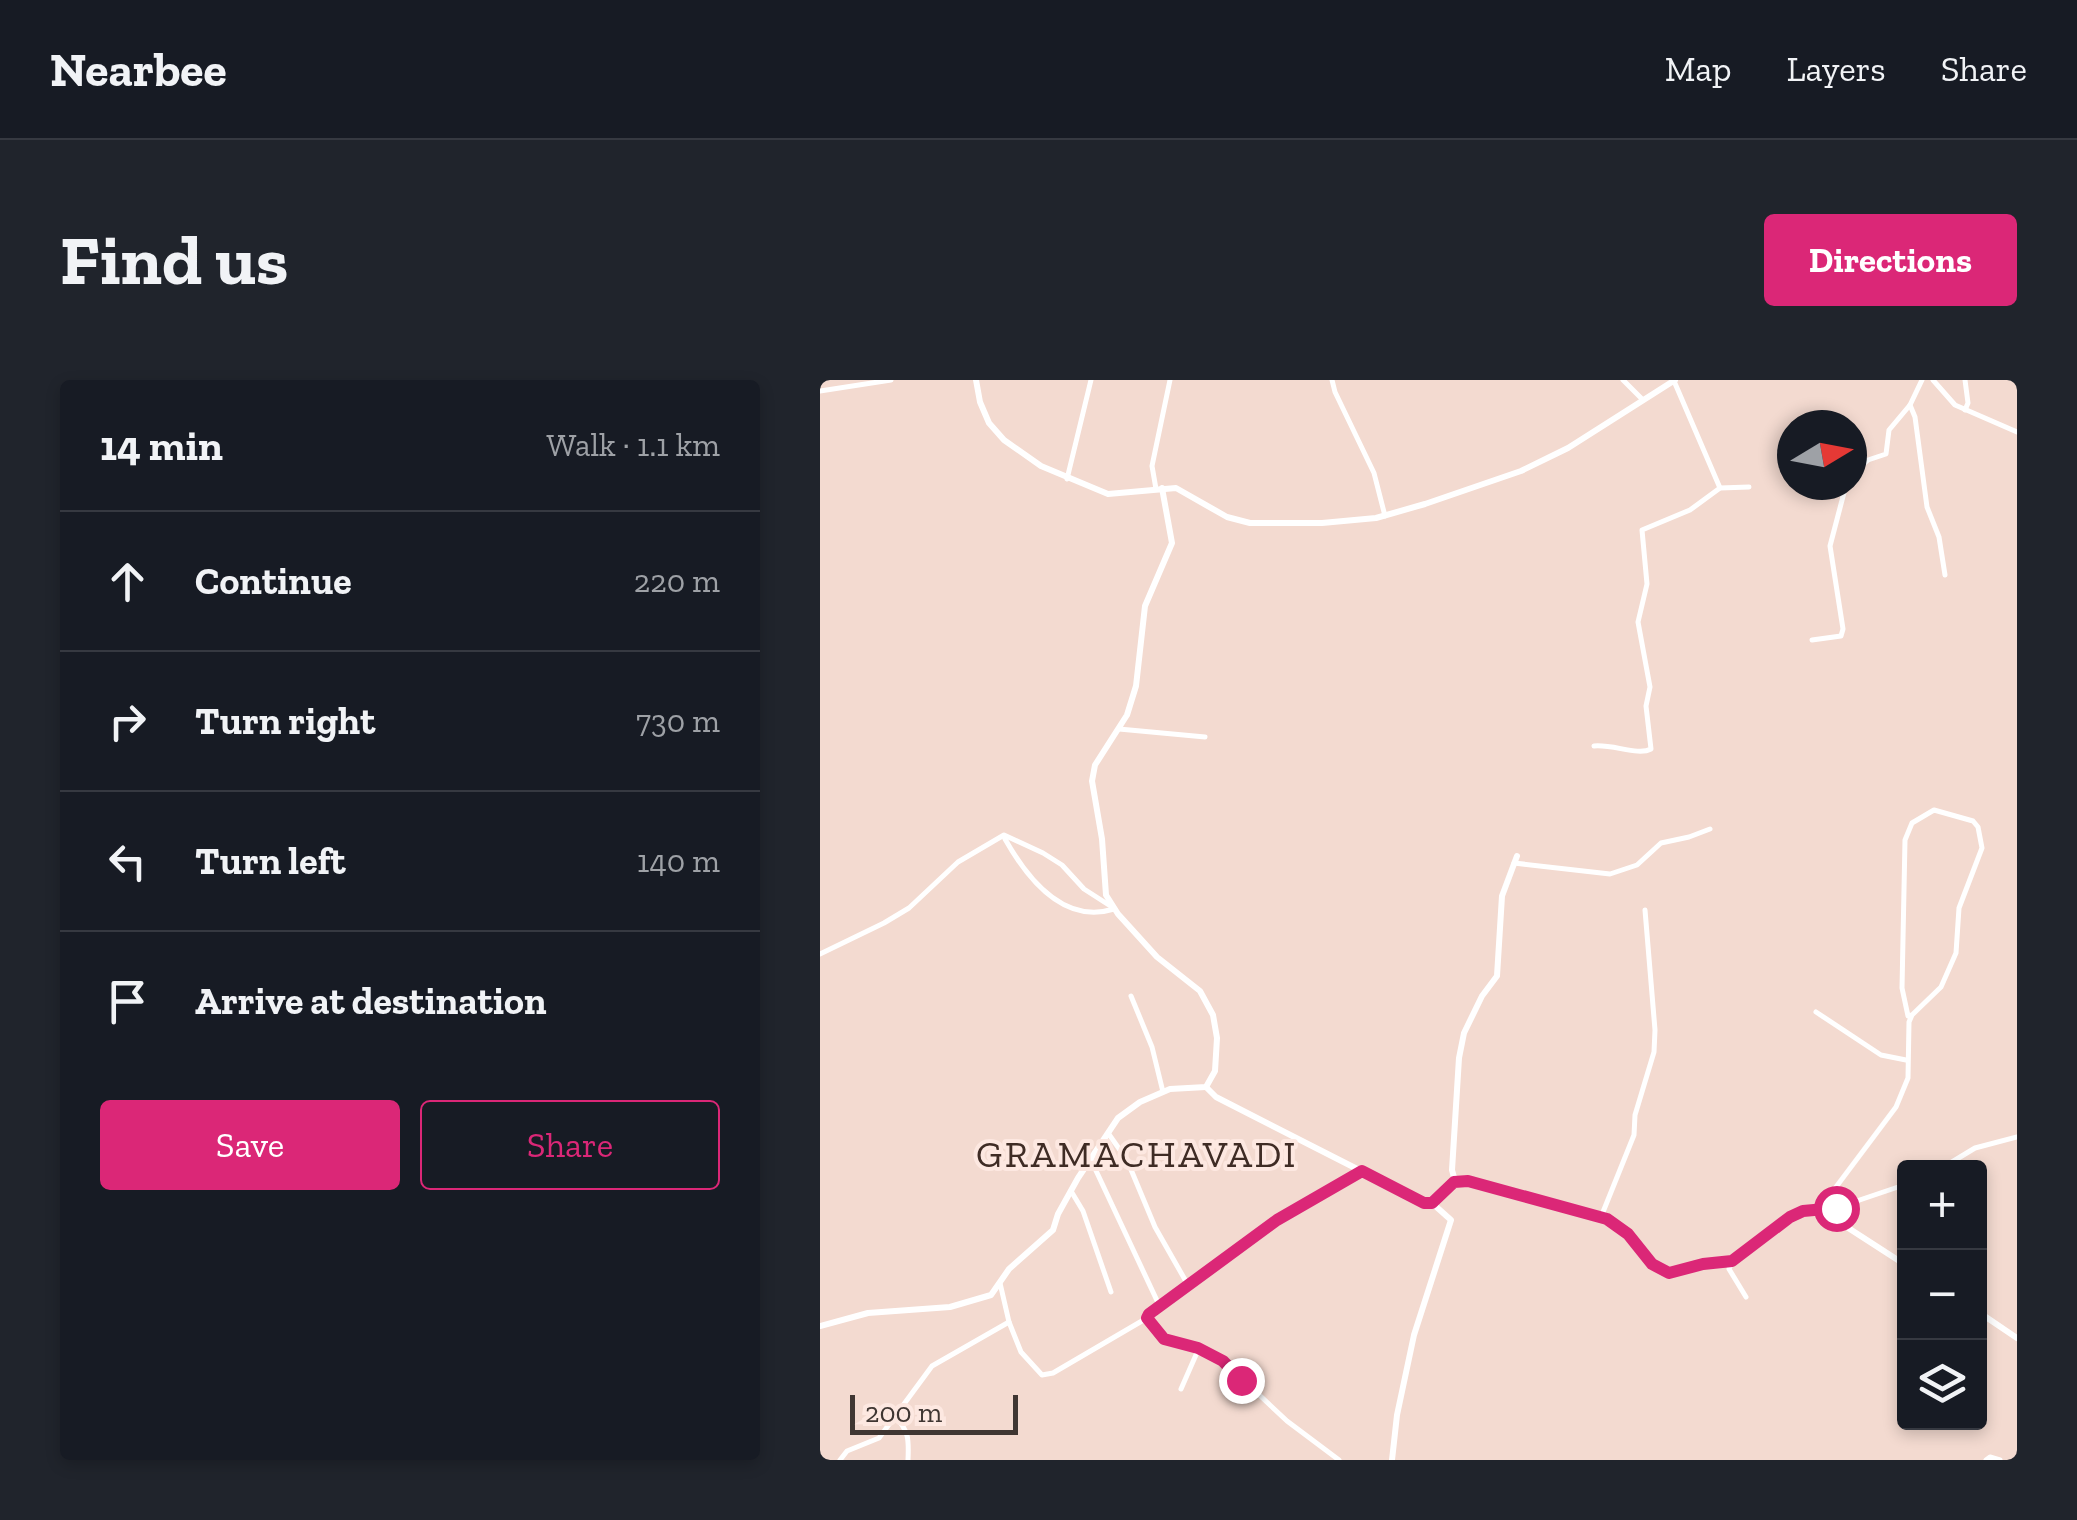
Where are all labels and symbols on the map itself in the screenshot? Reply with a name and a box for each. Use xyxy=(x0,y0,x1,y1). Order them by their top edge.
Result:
north arrow xyxy=(1777,410,1867,500)
district label: GRAMACHAVADI xyxy=(976,1131,1298,1177)
route start xyxy=(1814,1186,1860,1232)
route end xyxy=(1219,1358,1265,1404)
scale bar xyxy=(850,1390,1018,1434)

